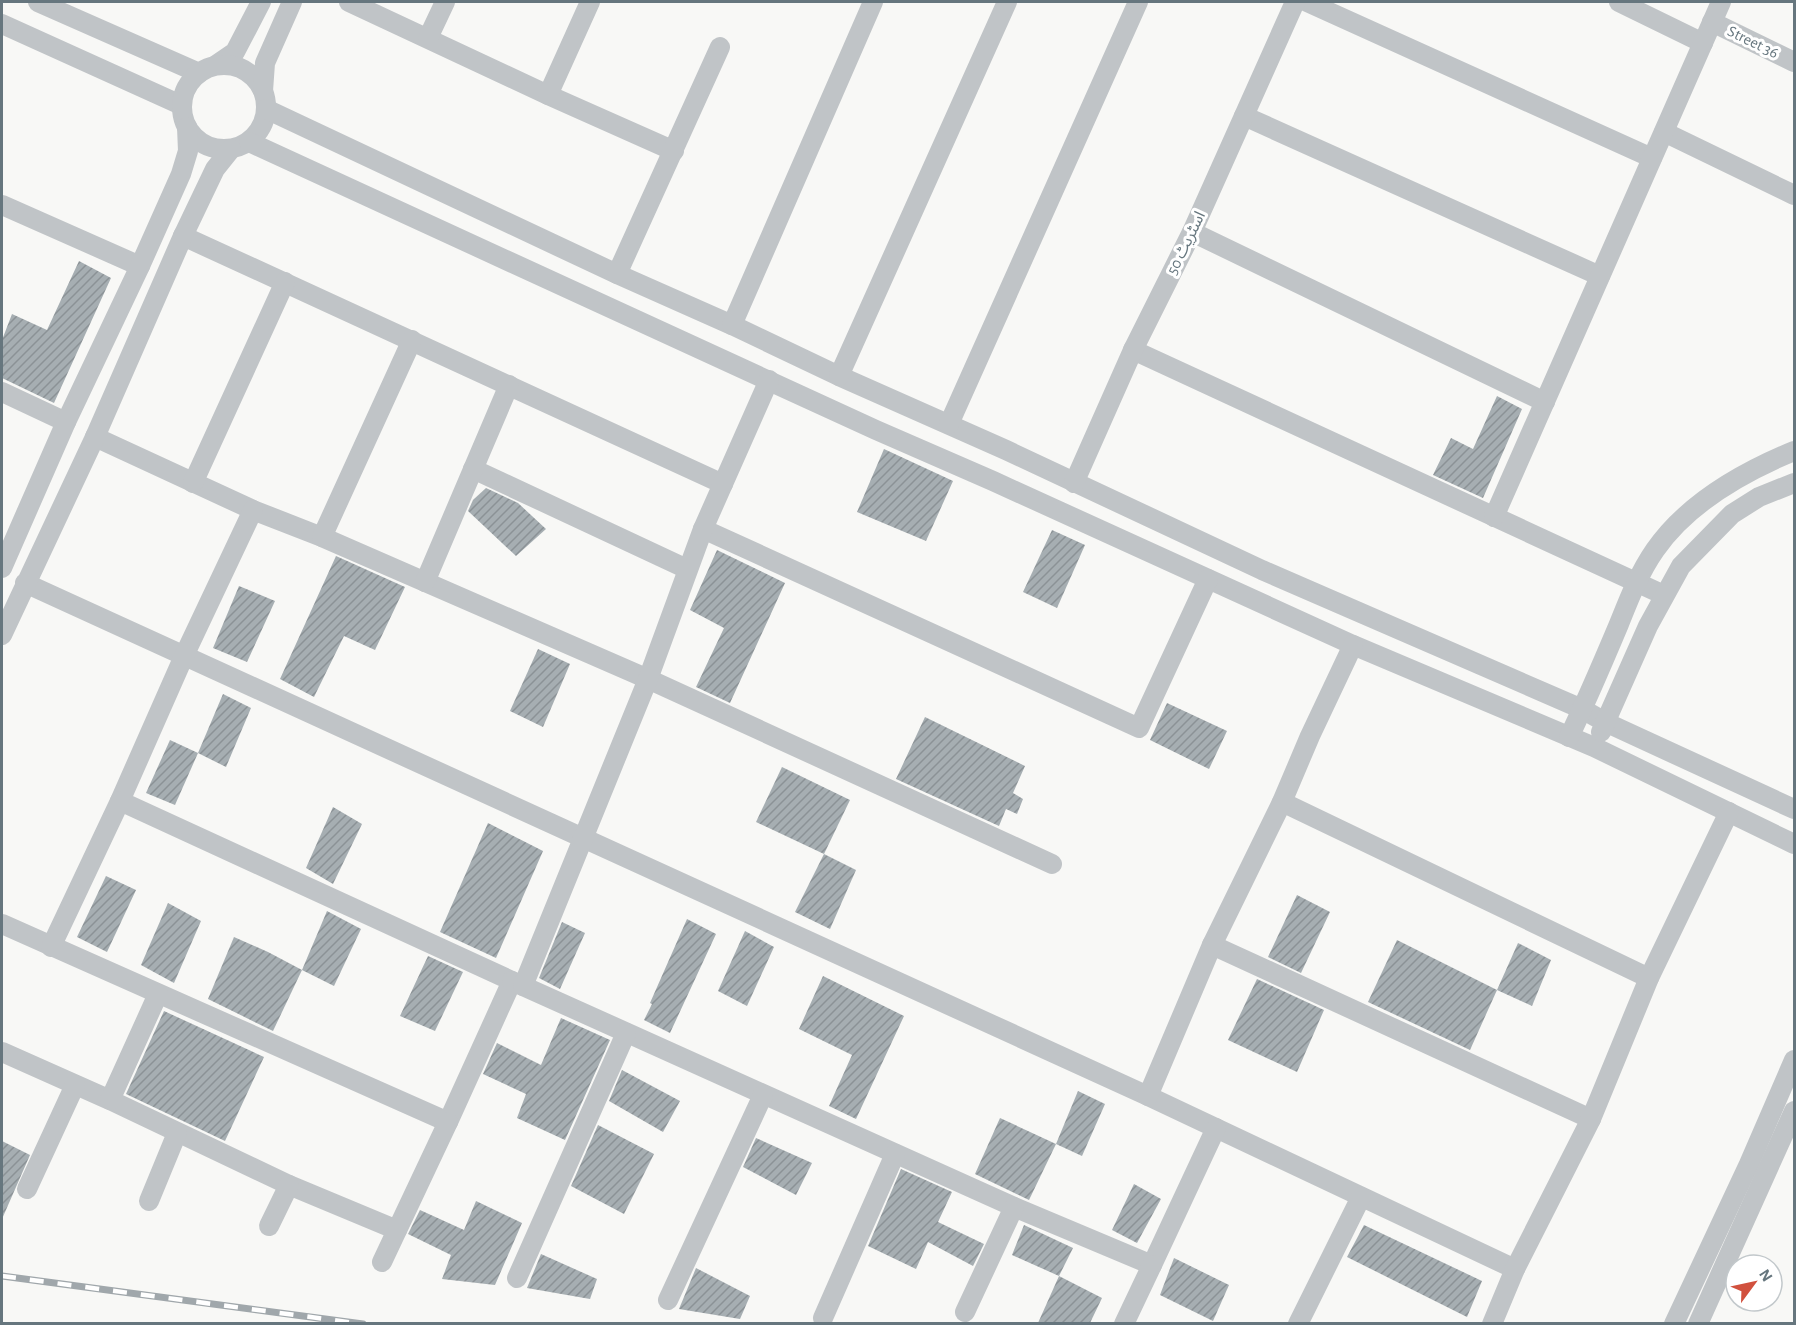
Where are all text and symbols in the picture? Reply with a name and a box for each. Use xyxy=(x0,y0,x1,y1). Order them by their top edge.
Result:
street label: Street 36 xyxy=(1725,23,1781,61)
street label: اسٹریٹ 50 xyxy=(1164,209,1209,278)
north arrow xyxy=(1724,1253,1784,1313)
text: N xyxy=(1756,1266,1775,1284)

